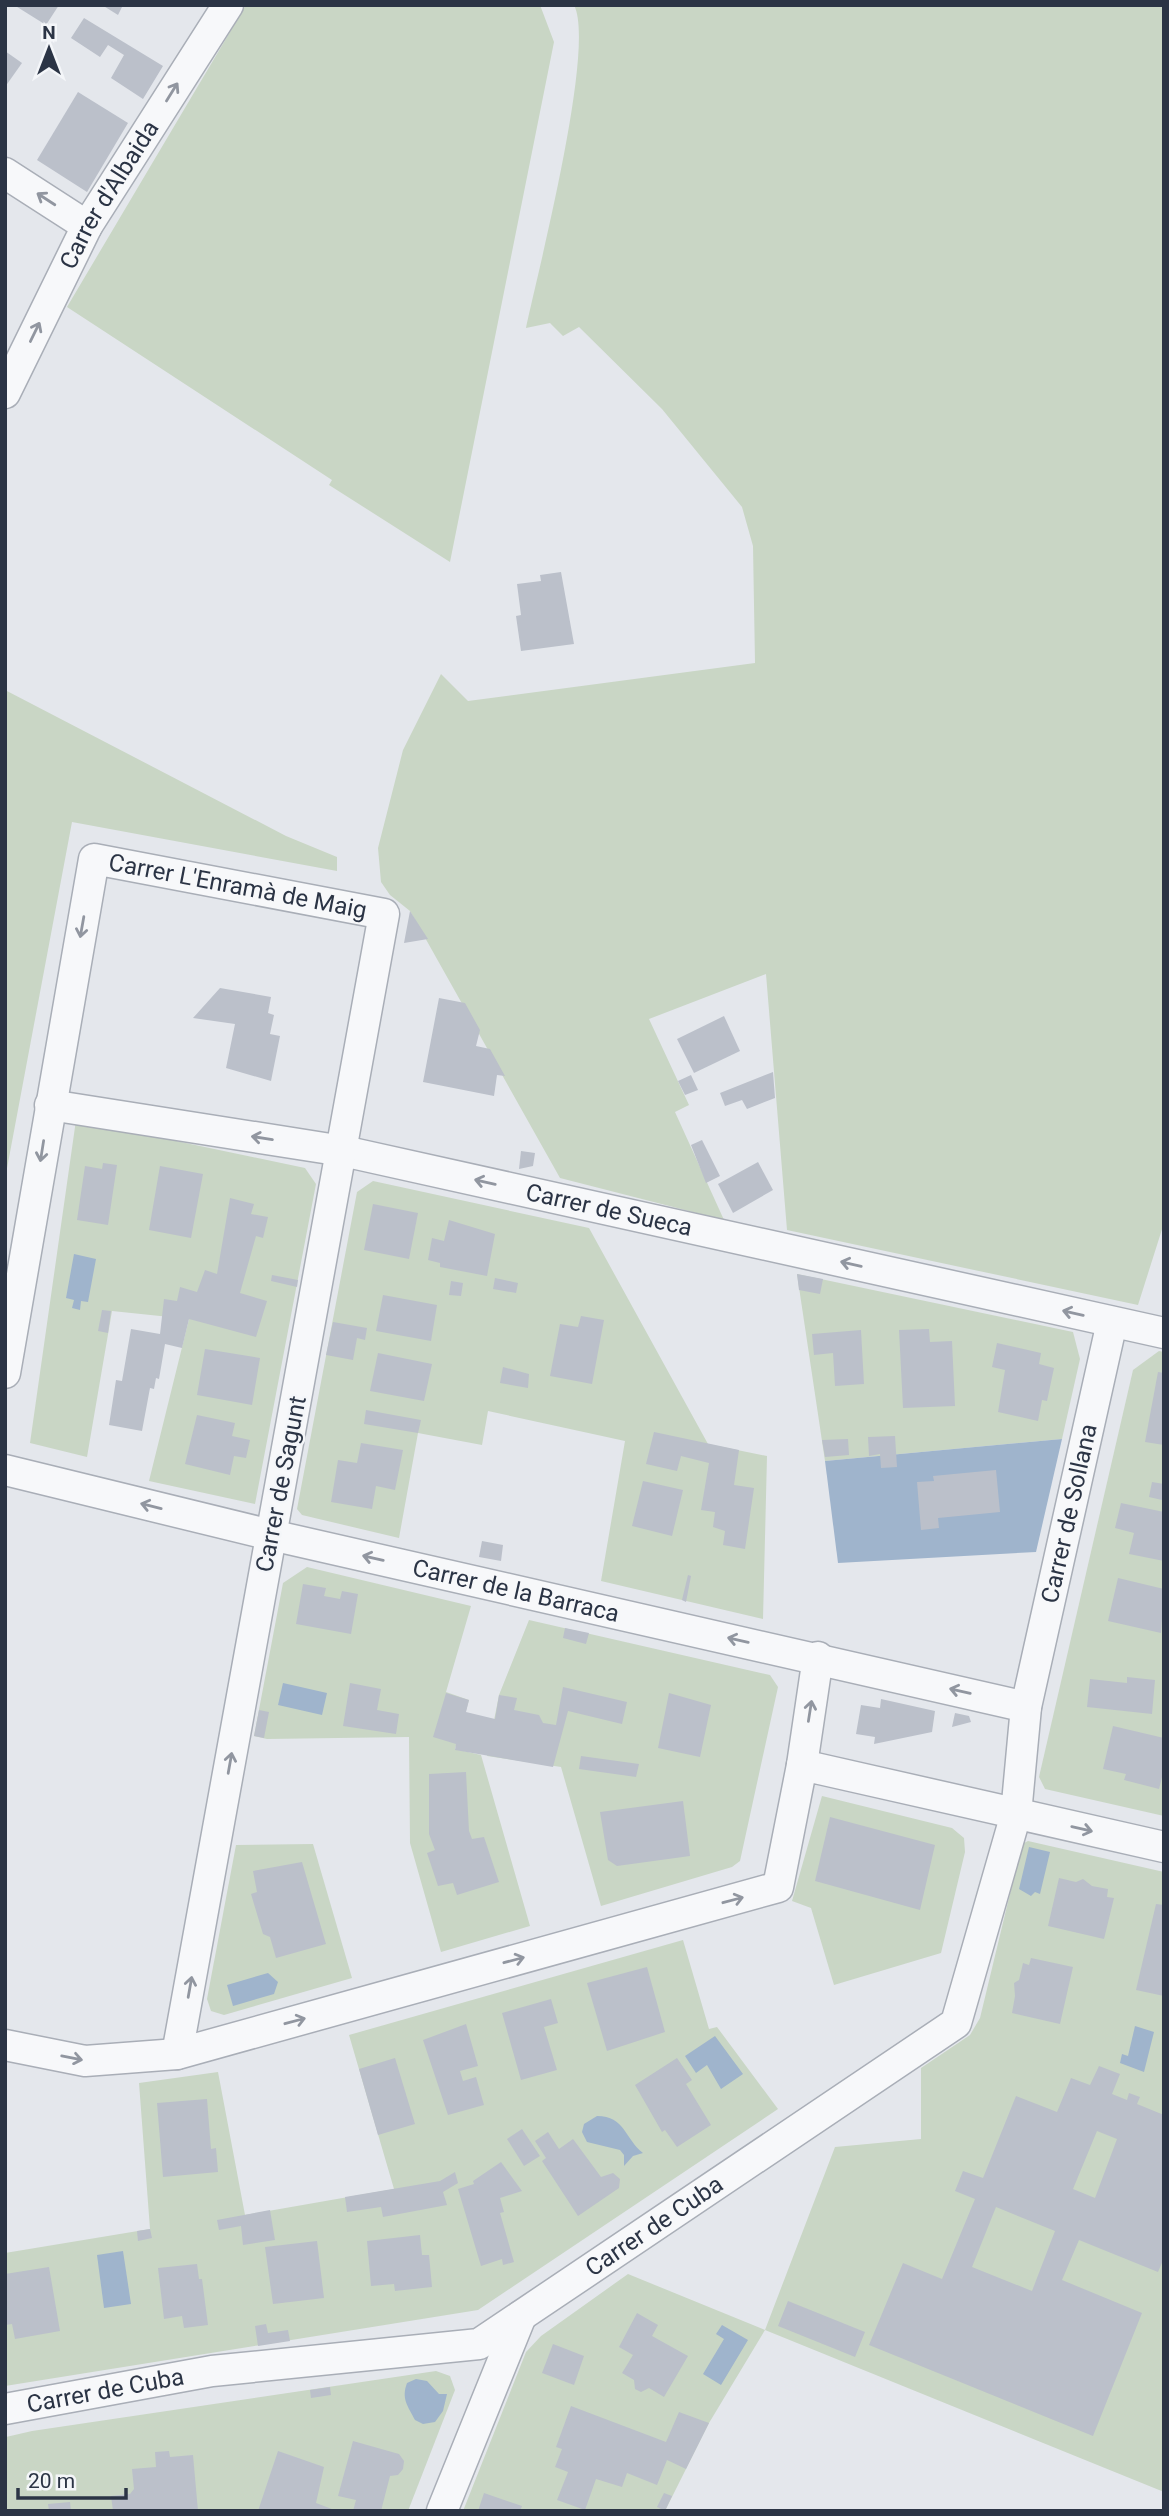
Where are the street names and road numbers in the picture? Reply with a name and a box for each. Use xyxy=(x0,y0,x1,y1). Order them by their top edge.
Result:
street label: Carrer d'Albaida xyxy=(54,115,165,274)
street label: Carrer L'Enramà de Maig xyxy=(106,848,369,924)
street label: Carrer de Sueca xyxy=(523,1178,695,1242)
street label: Carrer de Sagunt xyxy=(250,1393,312,1574)
street label: Carrer de Sollana xyxy=(1036,1421,1103,1606)
street label: Carrer de la Barraca xyxy=(410,1554,622,1628)
street label: Carrer de Cuba xyxy=(580,2170,728,2282)
street label: Carrer de Cuba xyxy=(24,2362,186,2419)

